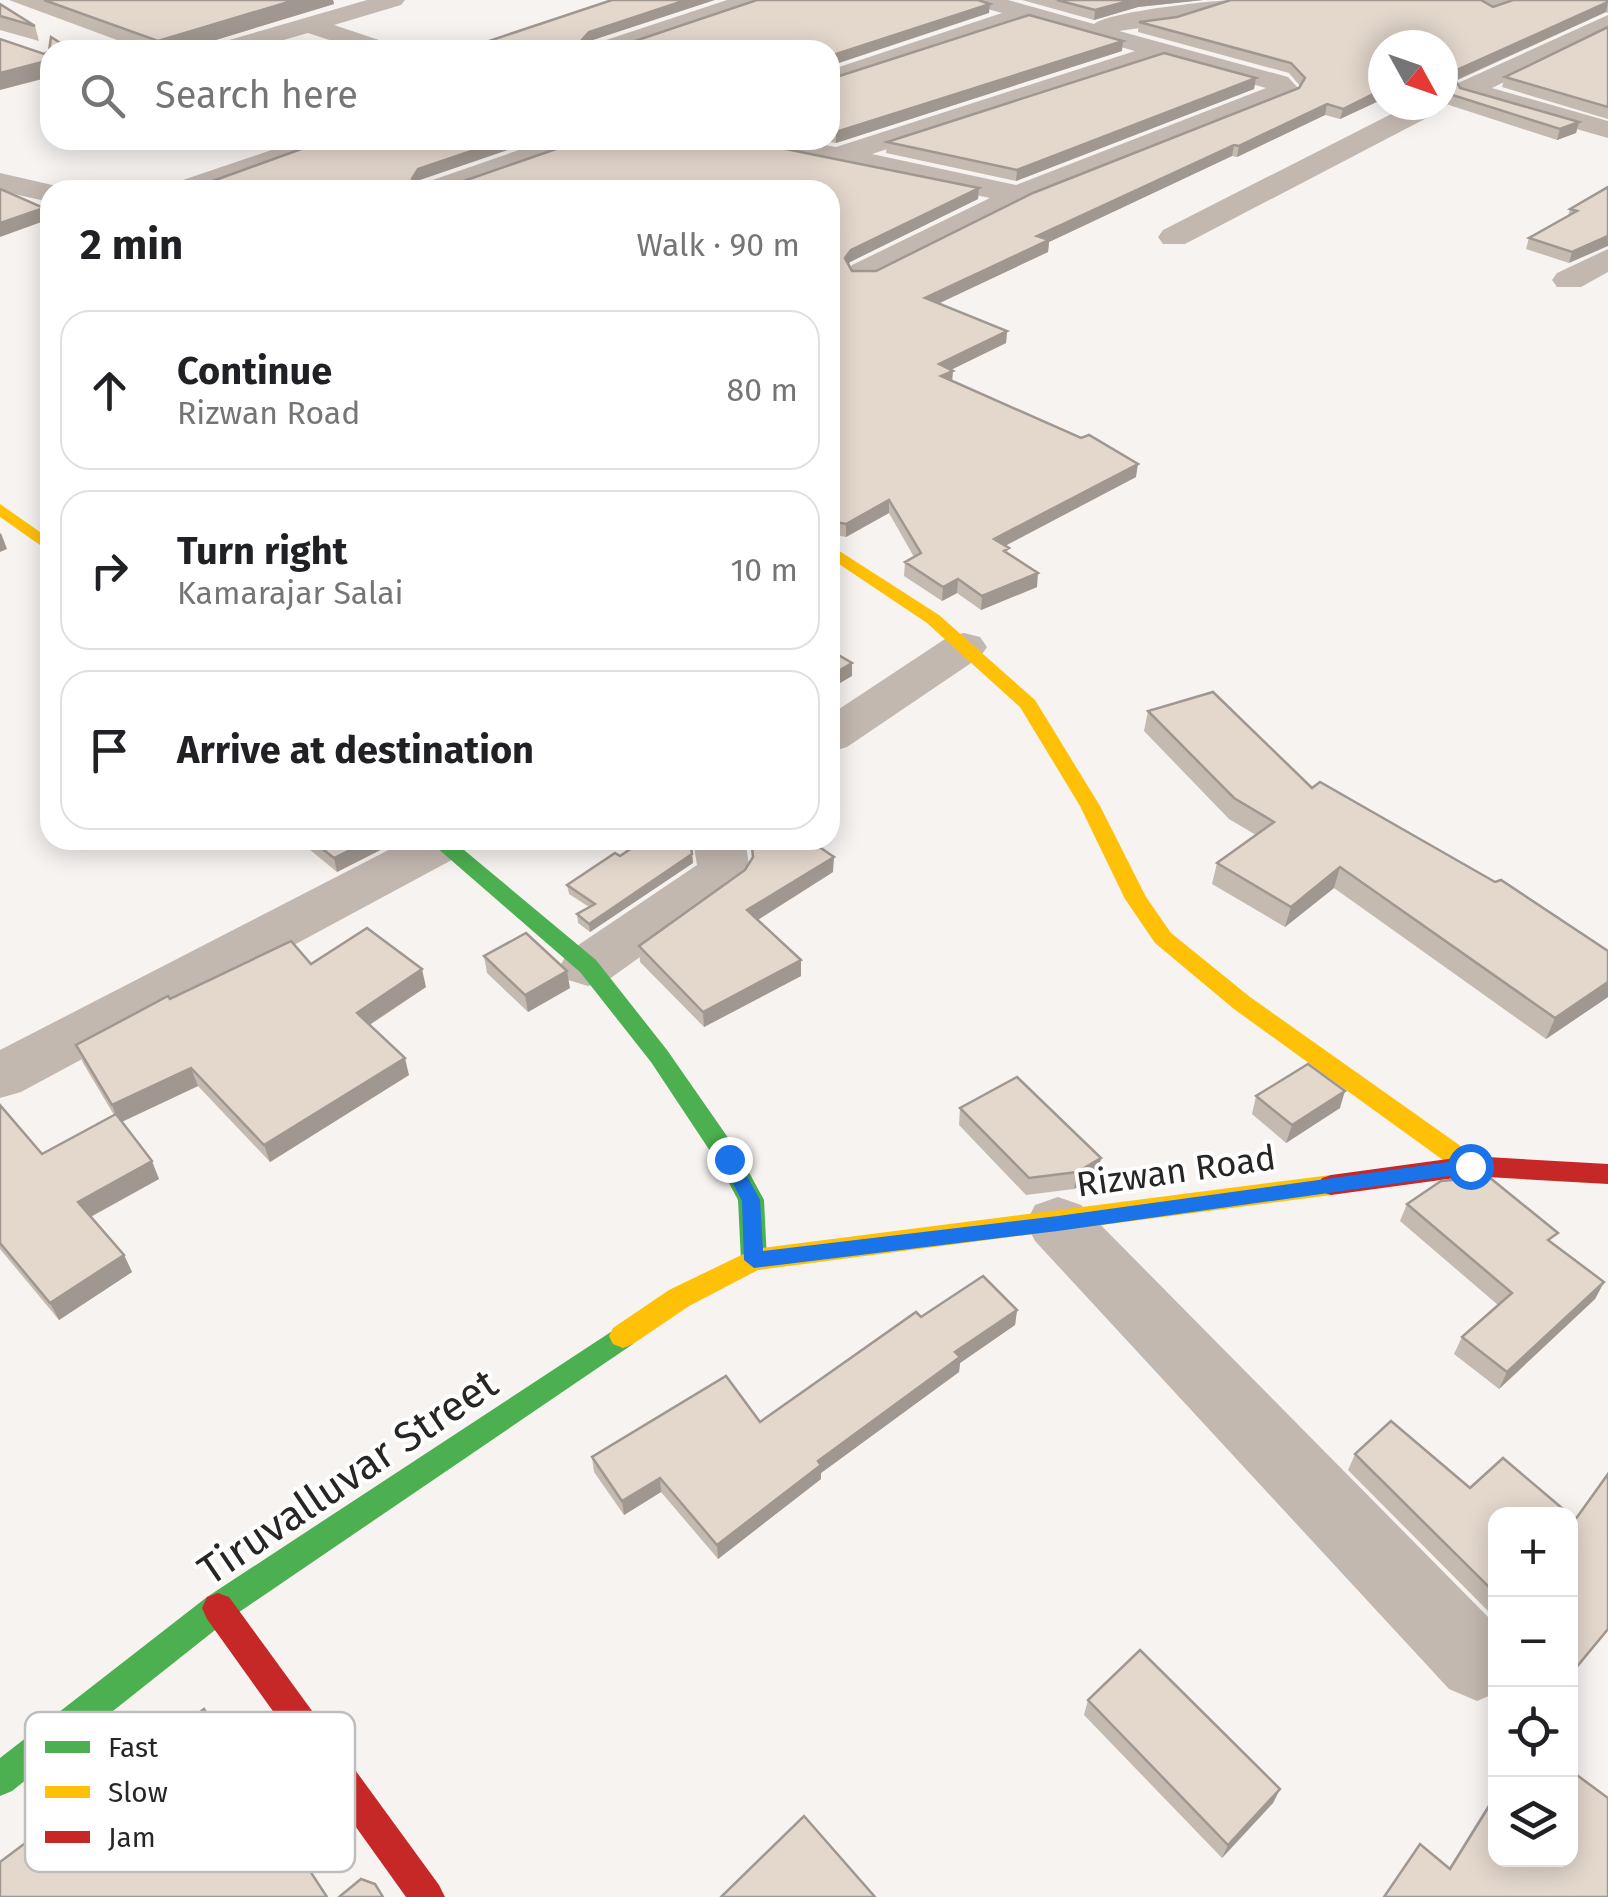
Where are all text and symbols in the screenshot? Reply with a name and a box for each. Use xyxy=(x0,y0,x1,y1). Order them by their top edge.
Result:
north arrow xyxy=(1368,30,1458,120)
search box xyxy=(40,40,840,150)
icon: search xyxy=(75,68,130,123)
text: Search here xyxy=(155,72,358,118)
text: 2 min xyxy=(80,220,183,270)
text: Walk · 90 m xyxy=(636,226,800,264)
text: Continue xyxy=(177,348,332,394)
icon: ahead xyxy=(82,363,137,418)
text: 80 m xyxy=(727,371,798,409)
text: Rizwan Road xyxy=(177,394,360,432)
text: Turn right xyxy=(177,528,347,574)
icon: right xyxy=(82,543,137,598)
text: 10 m xyxy=(730,551,798,589)
text: Kamarajar Salai xyxy=(177,574,404,612)
icon: arrive xyxy=(82,723,137,778)
text: Arrive at destination xyxy=(177,727,534,773)
street label: Rizwan Road xyxy=(1074,1136,1278,1206)
route end xyxy=(707,1137,753,1183)
route start xyxy=(1448,1144,1494,1190)
street label: Tiruvalluvar Street xyxy=(189,1358,508,1596)
map controls xyxy=(1488,1507,1578,1867)
button: + xyxy=(1488,1507,1578,1597)
button: − xyxy=(1488,1597,1578,1687)
button: locate xyxy=(1488,1687,1578,1777)
legend xyxy=(25,1712,355,1872)
text: Fast xyxy=(108,1731,159,1764)
text: Slow xyxy=(108,1776,168,1809)
button: layers xyxy=(1488,1777,1578,1867)
text: Jam xyxy=(108,1821,156,1854)

